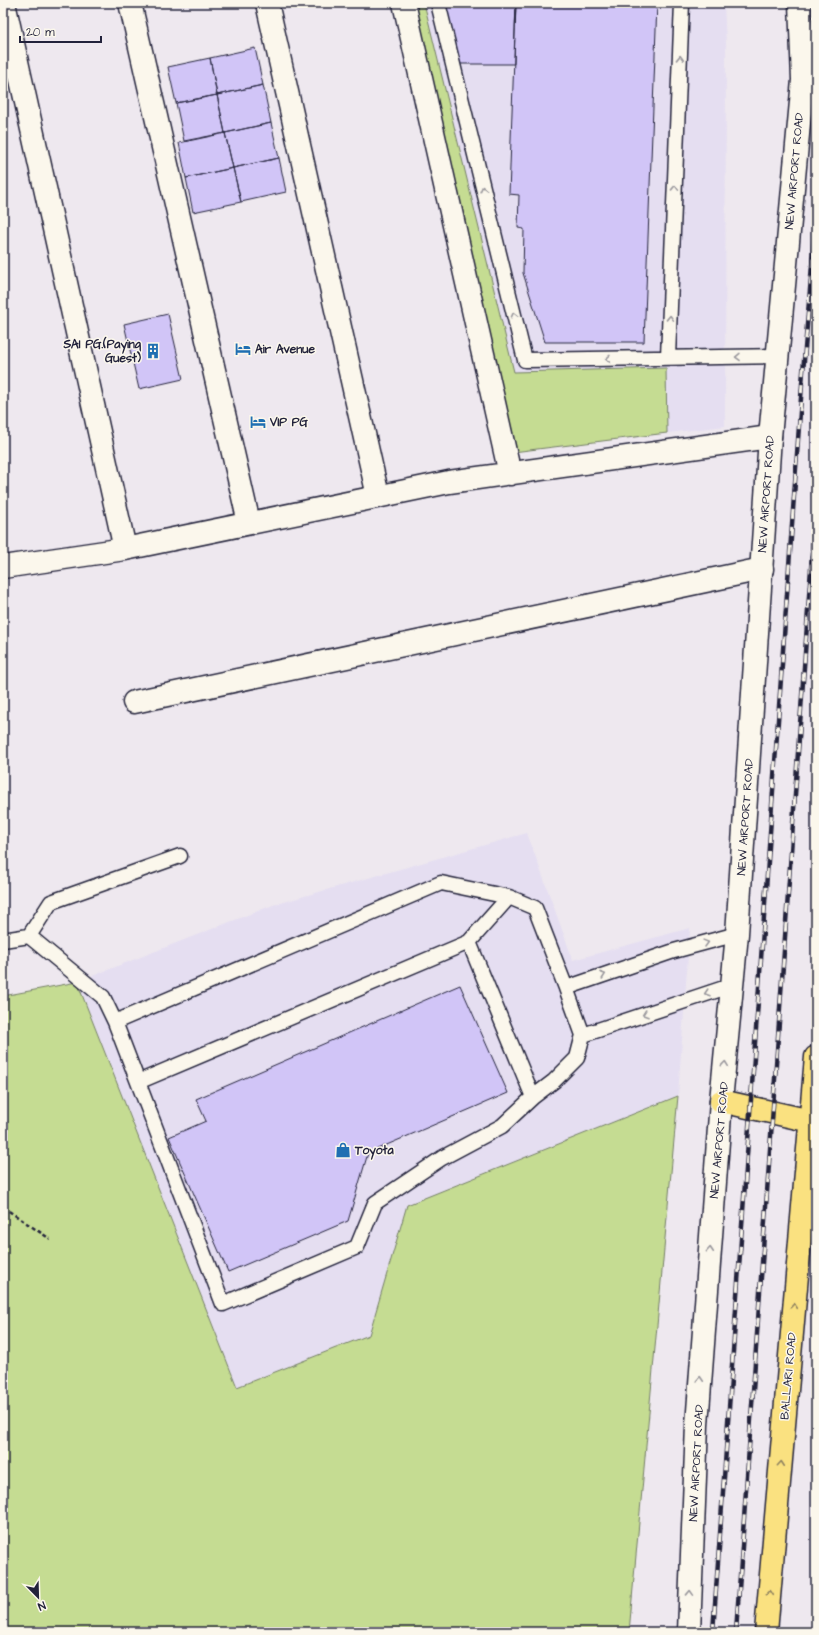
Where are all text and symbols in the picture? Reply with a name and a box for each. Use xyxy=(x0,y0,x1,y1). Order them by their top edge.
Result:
scale bar xyxy=(20,18,101,44)
text: 20 m xyxy=(26,24,55,41)
one-way arrow xyxy=(675,55,684,61)
street label: NEW AIRPORT ROAD xyxy=(781,112,808,230)
one-way arrow xyxy=(670,185,679,191)
one-way arrow xyxy=(479,186,488,193)
one-way arrow xyxy=(510,312,518,318)
one-way arrow xyxy=(665,315,674,321)
place label: SAI PG.(Paying Guest) xyxy=(62,336,142,367)
hotel icon: Air Avenue xyxy=(234,340,252,358)
place label: Air Avenue xyxy=(255,341,315,358)
building icon: SAI PG.(Paying Guest) xyxy=(144,342,162,360)
one-way arrow xyxy=(735,353,741,361)
one-way arrow xyxy=(605,354,611,363)
hotel icon: VIP PG xyxy=(249,413,267,431)
place label: VIP PG xyxy=(269,414,308,431)
street label: NEW AIRPORT ROAD xyxy=(754,435,779,553)
street label: NEW AIRPORT ROAD xyxy=(733,758,758,876)
one-way arrow xyxy=(702,939,709,948)
one-way arrow xyxy=(600,971,607,980)
one-way arrow xyxy=(704,988,711,997)
one-way arrow xyxy=(642,1009,649,1017)
one-way arrow xyxy=(720,1061,729,1067)
street label: NEW AIRPORT ROAD xyxy=(706,1081,733,1199)
shop icon: Toyota xyxy=(334,1141,352,1159)
place label: Toyota xyxy=(354,1142,394,1160)
one-way arrow xyxy=(705,1247,714,1253)
one-way arrow xyxy=(790,1303,799,1309)
street label: BALLARI ROAD xyxy=(776,1331,801,1421)
one-way arrow xyxy=(696,1376,705,1382)
street label: NEW AIRPORT ROAD xyxy=(685,1404,708,1522)
one-way arrow xyxy=(776,1461,785,1467)
north arrow xyxy=(18,1577,58,1617)
one-way arrow xyxy=(686,1590,695,1596)
one-way arrow xyxy=(765,1590,774,1596)
text: N xyxy=(36,1597,48,1614)

